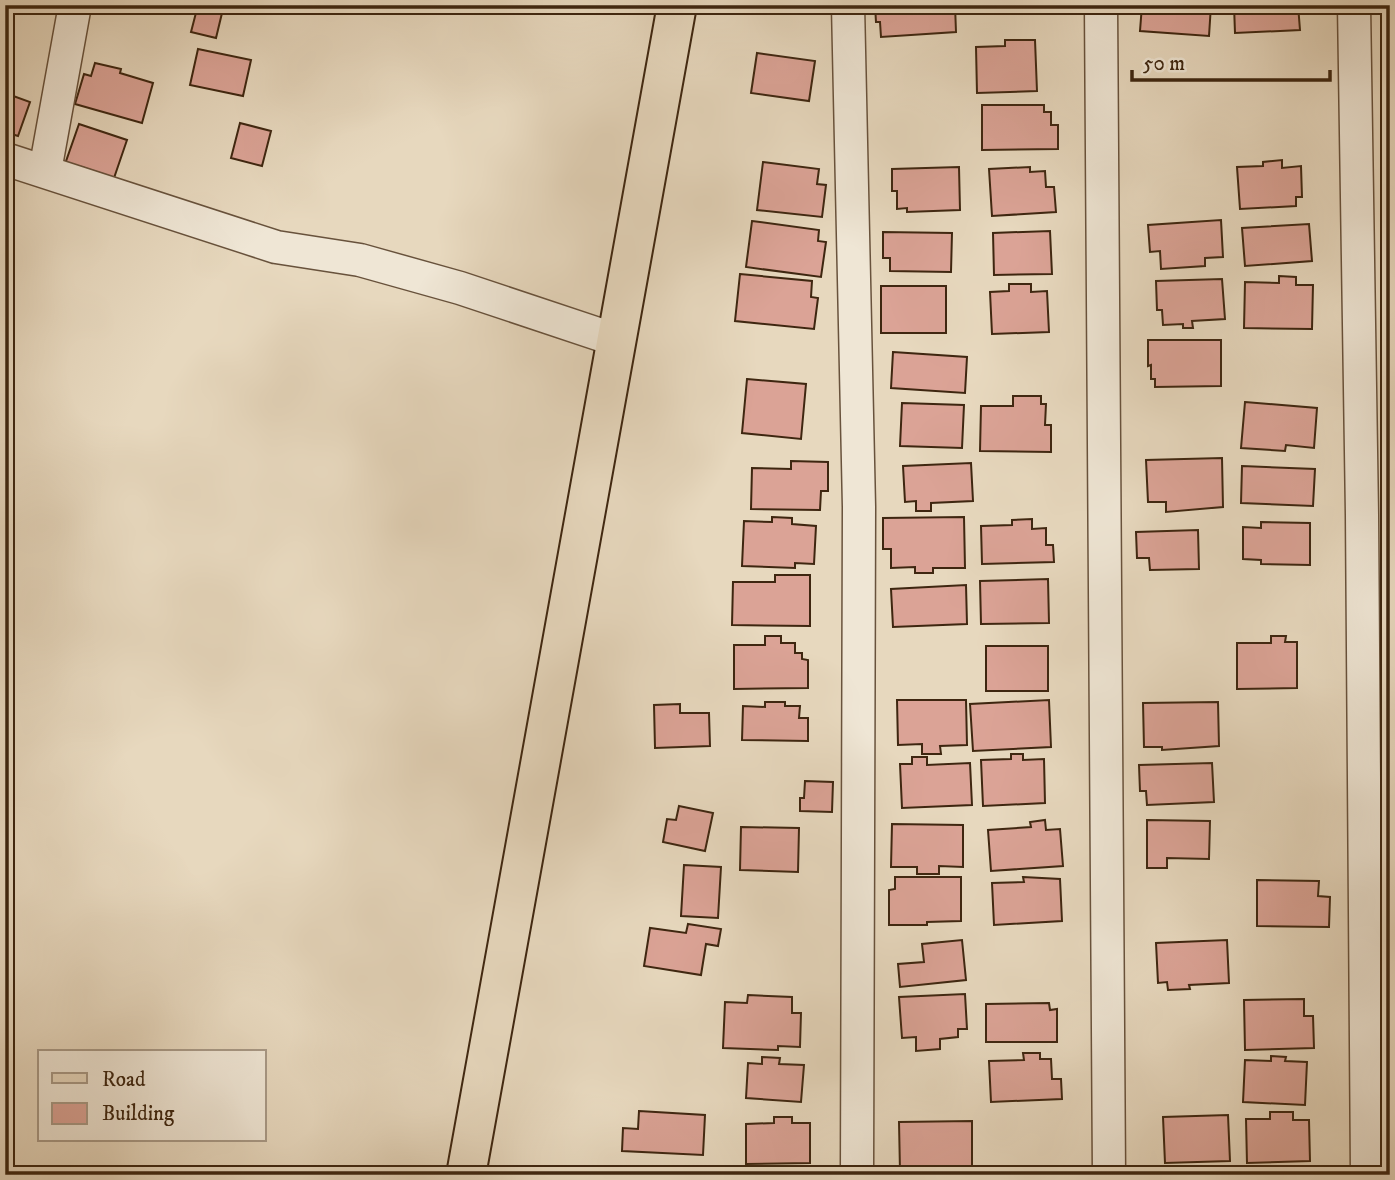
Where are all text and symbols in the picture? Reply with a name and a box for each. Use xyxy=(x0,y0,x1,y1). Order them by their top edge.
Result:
scale bar xyxy=(1132,38,1330,82)
text: 50 m xyxy=(1143,51,1185,77)
legend xyxy=(38,1050,266,1142)
text: Road xyxy=(102,1067,146,1093)
text: Building xyxy=(102,1101,175,1127)

